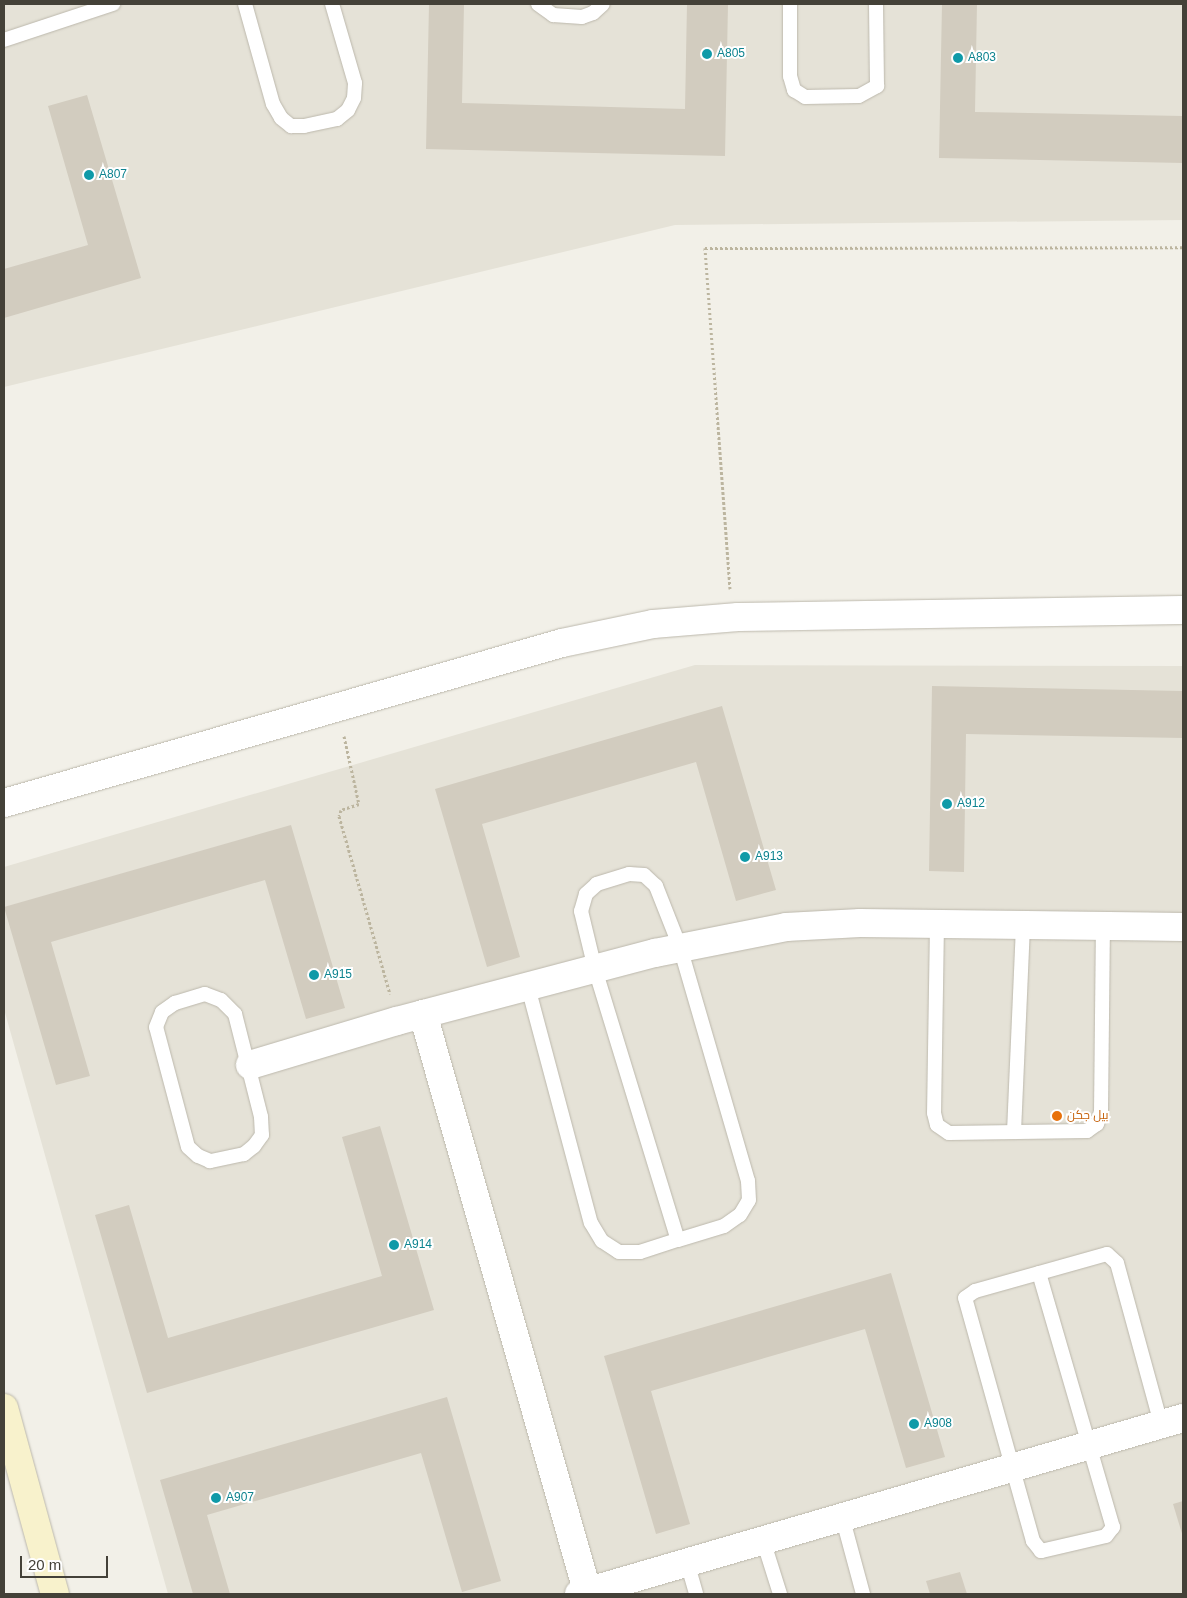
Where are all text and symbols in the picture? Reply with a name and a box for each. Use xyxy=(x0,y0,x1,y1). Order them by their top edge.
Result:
place label: A805 xyxy=(717,47,745,61)
marker: A805 xyxy=(701,48,713,60)
place label: A803 xyxy=(968,51,996,65)
marker: A803 xyxy=(952,52,964,64)
place label: A807 xyxy=(99,168,127,182)
marker: A807 xyxy=(83,169,95,181)
place label: A912 xyxy=(957,797,985,811)
marker: A912 xyxy=(941,798,953,810)
place label: A913 xyxy=(755,850,783,864)
marker: A913 xyxy=(739,851,751,863)
place label: A915 xyxy=(324,968,352,982)
marker: A915 xyxy=(308,969,320,981)
place label: بيل جكن xyxy=(1067,1109,1108,1123)
marker: بيل جكن xyxy=(1051,1110,1063,1122)
place label: A914 xyxy=(404,1238,432,1252)
marker: A914 xyxy=(388,1239,400,1251)
place label: A908 xyxy=(924,1417,952,1431)
marker: A908 xyxy=(908,1418,920,1430)
place label: A907 xyxy=(226,1491,254,1505)
marker: A907 xyxy=(210,1492,222,1504)
scale bar xyxy=(22,1546,110,1578)
text: 20 m xyxy=(28,1556,61,1573)

